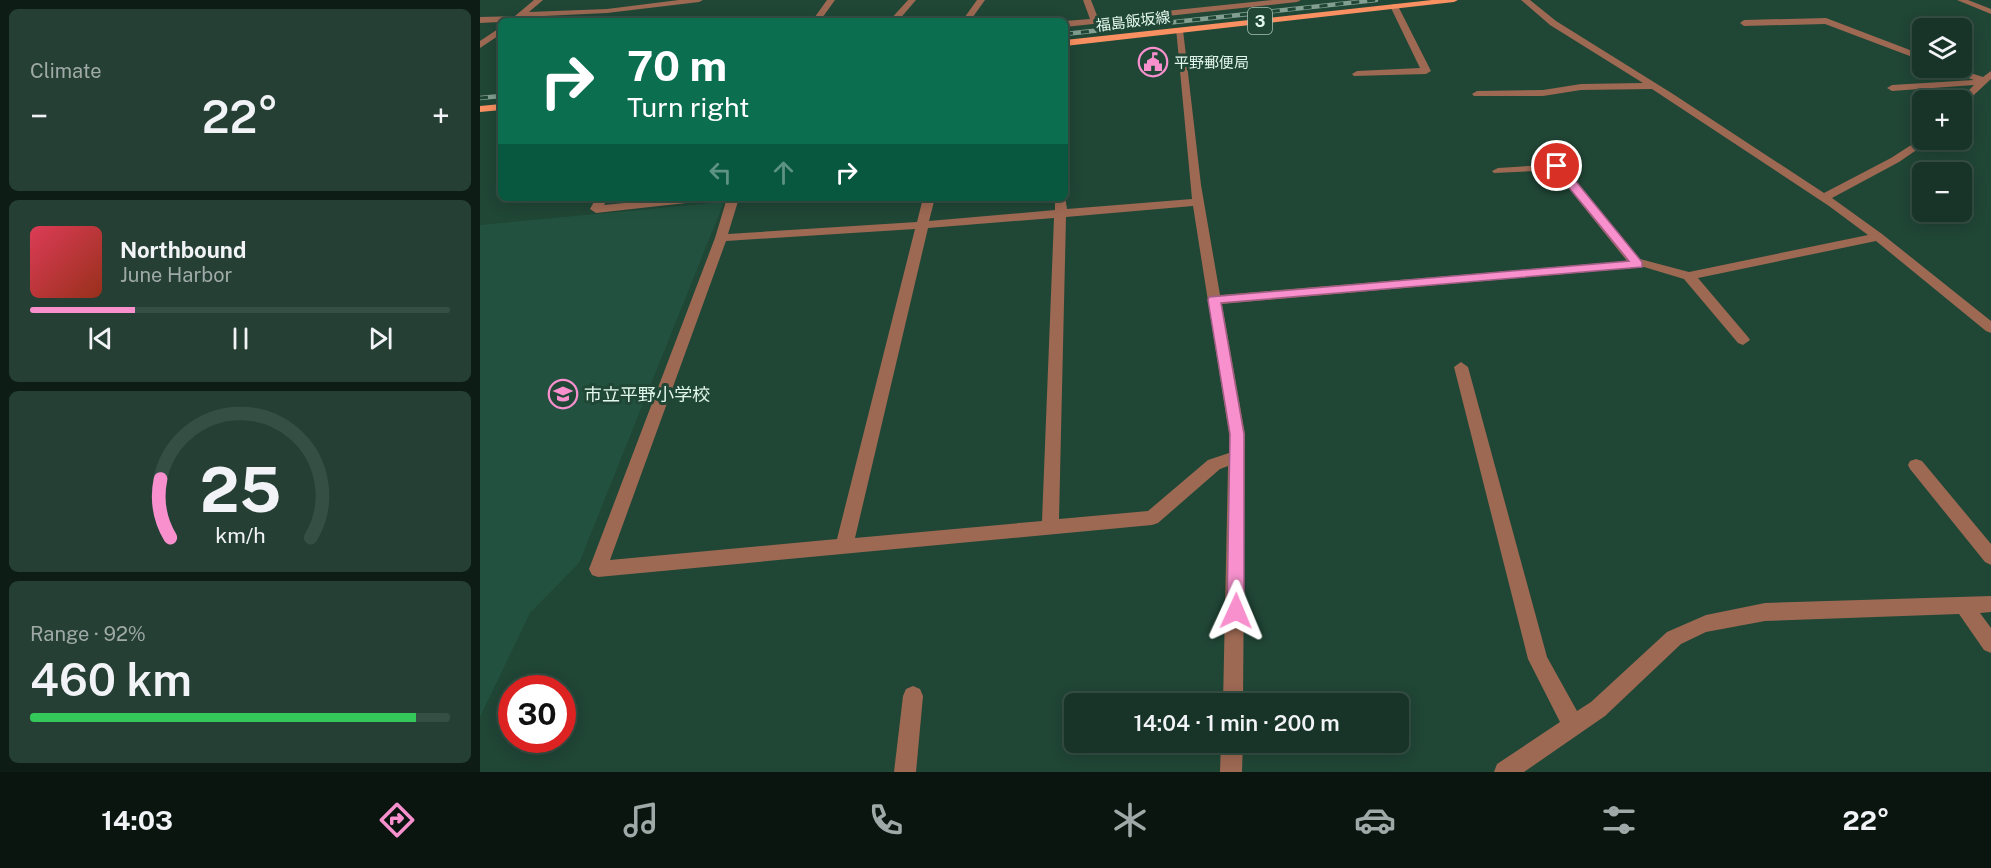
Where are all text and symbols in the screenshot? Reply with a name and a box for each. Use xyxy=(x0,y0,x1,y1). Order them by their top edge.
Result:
street label: 福島飯坂線 xyxy=(1095,8,1171,34)
road number: 3 xyxy=(1248,8,1272,34)
map controls xyxy=(1912,18,1972,222)
button: layers xyxy=(1912,18,1972,78)
text: 70 m xyxy=(627,41,727,90)
icon: right xyxy=(528,42,606,120)
public building icon: 平野郵便局 xyxy=(1137,46,1169,78)
place label: 平野郵便局 xyxy=(1174,54,1249,71)
text: Climate xyxy=(30,59,102,83)
text: 22° xyxy=(202,90,278,143)
button: + xyxy=(1912,90,1972,150)
text: Turn right xyxy=(627,91,750,123)
text: − xyxy=(30,97,48,135)
text: + xyxy=(432,97,450,135)
pin xyxy=(1531,140,1582,191)
icon: arrive xyxy=(1540,149,1573,182)
icon: left xyxy=(704,156,737,189)
icon: ahead xyxy=(767,156,800,189)
icon: right xyxy=(830,156,863,189)
button: − xyxy=(1912,162,1972,222)
text: Northbound xyxy=(120,237,246,263)
text: June Harbor xyxy=(120,263,232,287)
icon: previous xyxy=(84,322,117,355)
icon: pause xyxy=(224,322,257,355)
icon: next xyxy=(364,322,397,355)
school or university icon: 市立平野小学校 xyxy=(547,378,579,410)
place label: 市立平野小学校 xyxy=(584,384,710,405)
text: 25 xyxy=(199,454,281,527)
text: km/h xyxy=(215,524,265,549)
position arrow xyxy=(1204,579,1268,643)
text: Range · 92% xyxy=(30,622,146,646)
text: 460 km xyxy=(30,653,192,706)
speed limit sign: 30 xyxy=(498,675,576,753)
text: 14:04 · 1 min · 200 m xyxy=(1133,710,1340,736)
icon: directions xyxy=(376,799,418,841)
icon: music xyxy=(620,799,662,841)
icon: phone xyxy=(865,799,907,841)
icon: climate xyxy=(1109,799,1151,841)
icon: car xyxy=(1354,799,1396,841)
icon: filters xyxy=(1598,799,1640,841)
text: 14:03 xyxy=(101,804,173,836)
text: 22° xyxy=(1843,804,1890,836)

